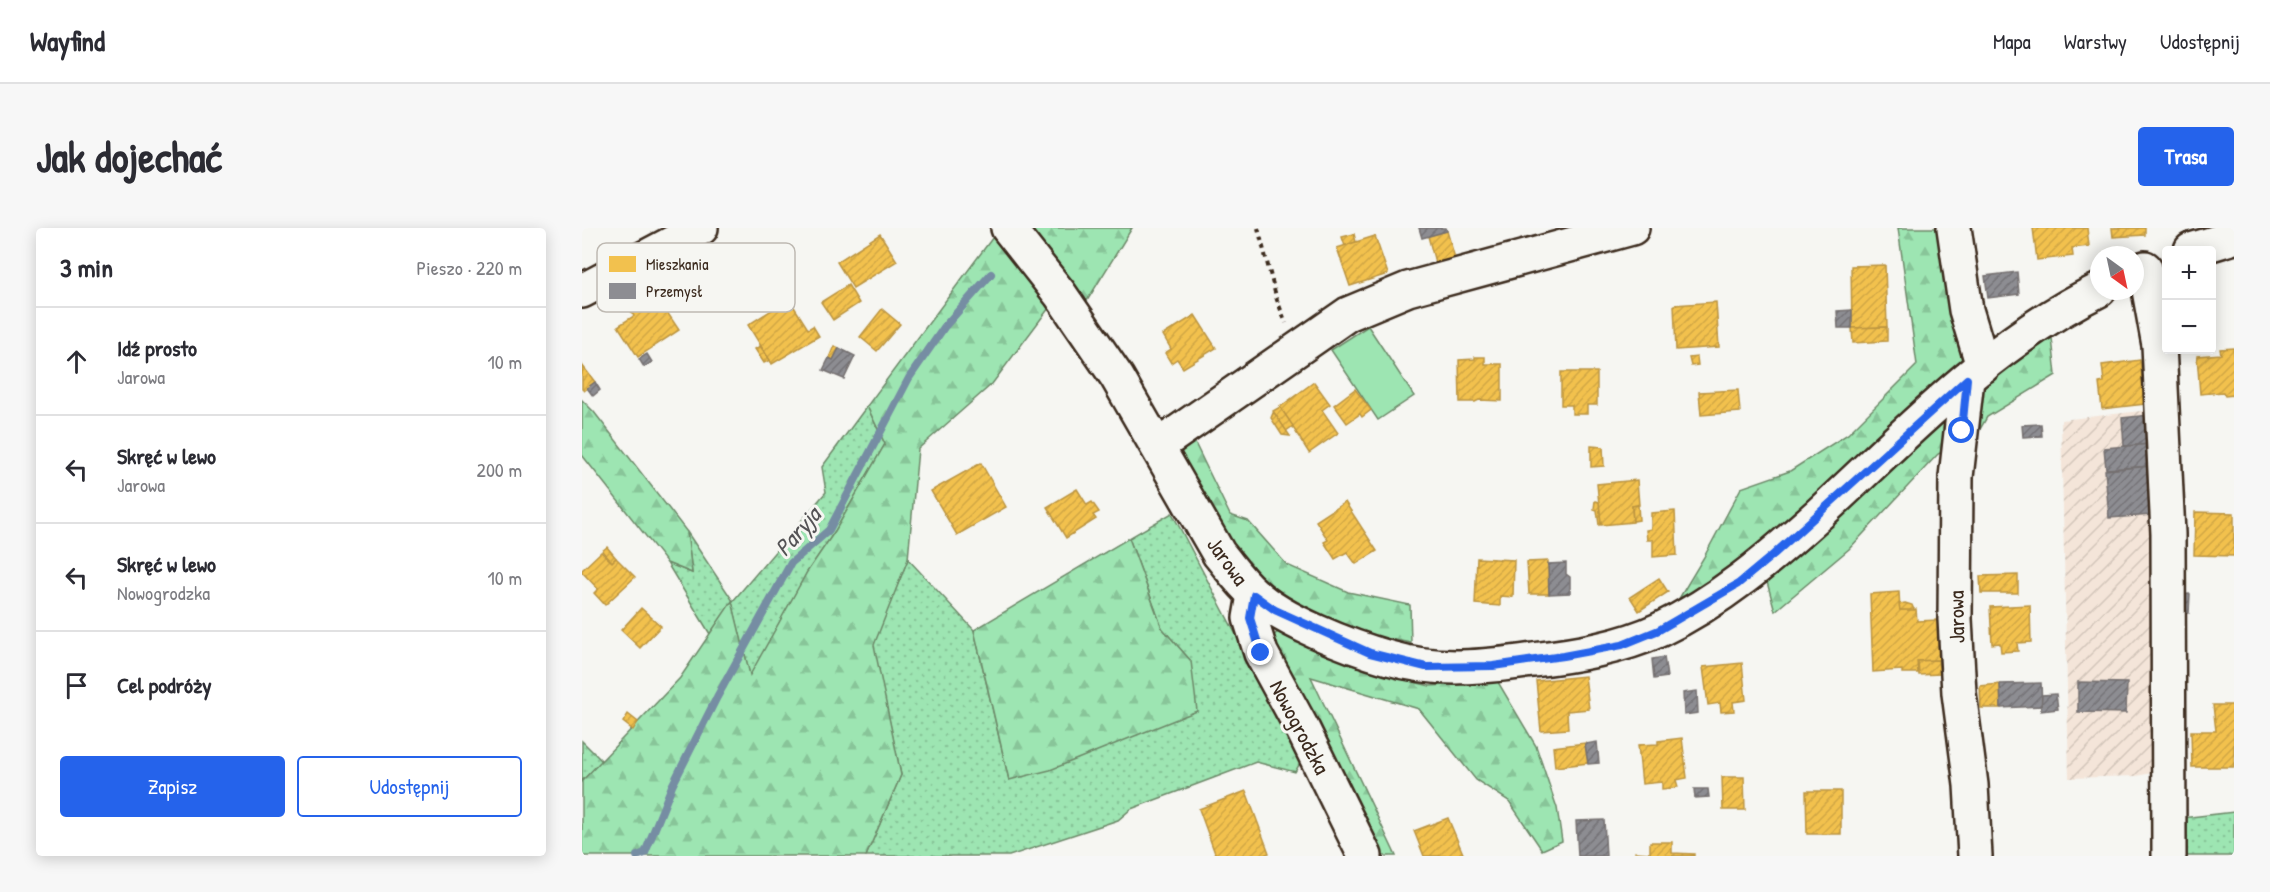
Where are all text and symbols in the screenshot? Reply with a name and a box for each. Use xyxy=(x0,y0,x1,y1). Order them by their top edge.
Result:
text: Wayfind xyxy=(30,22,105,60)
text: Mapa xyxy=(1993,27,2031,56)
text: Warstwy xyxy=(2064,27,2127,56)
text: Udostępnij xyxy=(2160,27,2240,56)
button: Trasa xyxy=(2138,127,2234,186)
text: Jak dojechać xyxy=(36,128,222,185)
legend xyxy=(597,243,795,312)
north arrow xyxy=(2090,246,2144,300)
map controls xyxy=(2162,246,2216,354)
button: + xyxy=(2162,246,2216,300)
text: 3 min xyxy=(60,250,113,285)
text: Mieszkania xyxy=(646,253,708,275)
text: Pieszo · 220 m xyxy=(417,254,522,281)
text: Przemysł xyxy=(646,280,703,302)
button: − xyxy=(2162,300,2216,354)
text: Idź prosto xyxy=(117,333,197,363)
icon: ahead xyxy=(60,345,93,378)
text: 10 m xyxy=(488,348,522,375)
text: Jarowa xyxy=(117,363,165,390)
route start xyxy=(1948,417,1974,443)
text: Skręć w lewo xyxy=(117,441,216,471)
icon: left xyxy=(60,453,93,486)
text: 200 m xyxy=(477,456,522,483)
text: Jarowa xyxy=(117,471,165,498)
water label: Paryja xyxy=(767,498,830,563)
street label: Jarowa xyxy=(1200,531,1256,592)
text: Skręć w lewo xyxy=(117,549,216,579)
icon: left xyxy=(60,561,93,594)
text: 10 m xyxy=(488,564,522,591)
text: Nowogrodzka xyxy=(117,579,210,606)
street label: Jarowa xyxy=(1941,590,1971,644)
route end xyxy=(1247,639,1273,665)
icon: arrive xyxy=(60,669,93,702)
text: Cel podróży xyxy=(117,670,212,700)
street label: Nowogrodzka xyxy=(1263,675,1337,780)
button: Zapisz xyxy=(60,756,285,817)
button: Udostępnij xyxy=(297,756,522,817)

